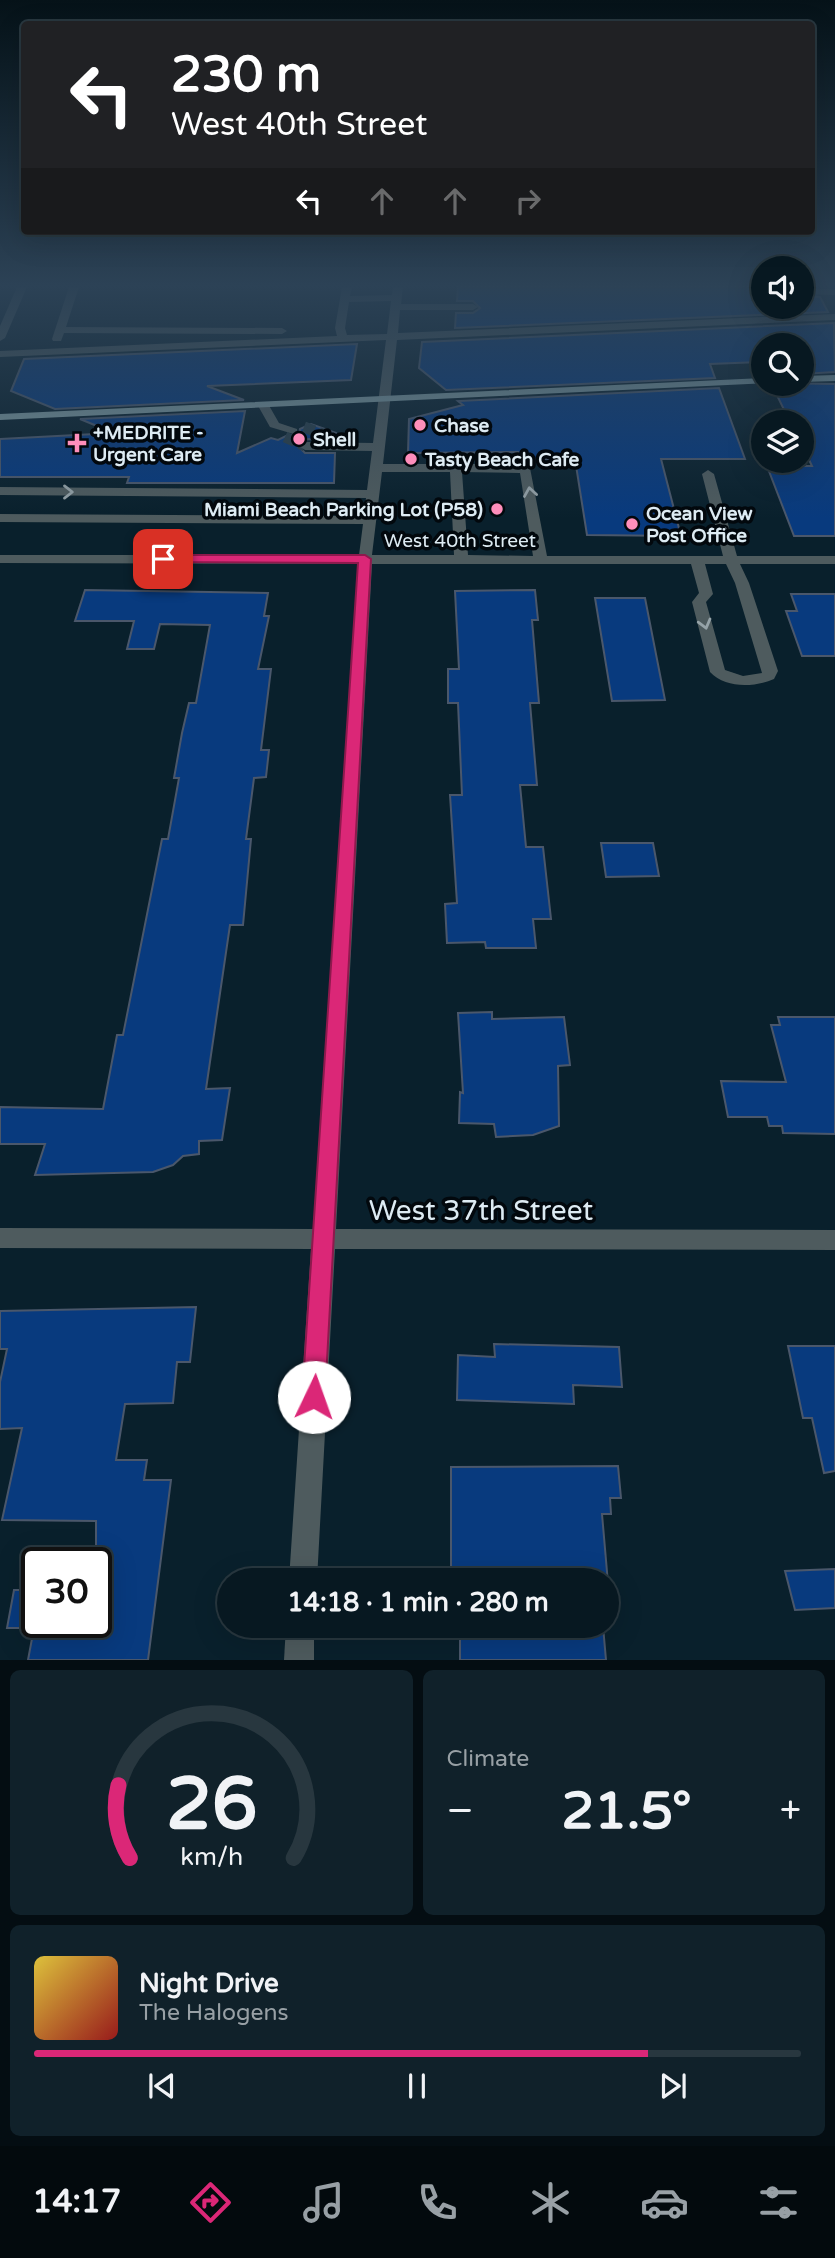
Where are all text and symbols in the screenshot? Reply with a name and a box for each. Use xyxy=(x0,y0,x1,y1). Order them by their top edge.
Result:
text: 230 m xyxy=(171,46,321,105)
icon: left xyxy=(56,49,147,140)
text: West 40th Street xyxy=(171,106,427,144)
icon: left xyxy=(290,182,328,220)
icon: ahead xyxy=(363,182,401,220)
icon: ahead xyxy=(436,182,474,220)
icon: right xyxy=(509,182,547,220)
map controls xyxy=(751,256,814,473)
button: sound xyxy=(751,256,814,319)
button: search xyxy=(751,333,814,396)
button: layers xyxy=(751,410,814,473)
place label: Chase xyxy=(434,415,490,437)
marker: Chase xyxy=(412,417,428,433)
place label: +MEDRITE - Urgent Care xyxy=(93,422,204,467)
place label: Shell xyxy=(313,429,356,451)
marker: Shell xyxy=(291,431,307,447)
marker: +MEDRITE - Urgent Care xyxy=(67,433,87,453)
place label: Tasty Beach Cafe xyxy=(424,449,580,472)
marker: Tasty Beach Cafe xyxy=(403,451,419,467)
one-way arrow xyxy=(63,484,74,500)
one-way arrow xyxy=(523,486,538,498)
place label: Miami Beach Parking Lot (P58) xyxy=(204,499,483,522)
marker: Miami Beach Parking Lot (P58) xyxy=(489,501,505,517)
place label: Ocean View Post Office xyxy=(646,503,753,547)
marker: Ocean View Post Office xyxy=(624,516,640,532)
pin xyxy=(133,529,193,589)
street label: West 40th Street xyxy=(384,530,536,552)
icon: arrive xyxy=(144,540,182,578)
one-way arrow xyxy=(697,618,711,630)
street label: West 37th Street xyxy=(369,1194,594,1228)
position arrow xyxy=(277,1360,351,1434)
speed limit sign: 30 xyxy=(21,1547,112,1638)
text: 14:18 · 1 min · 280 m xyxy=(287,1587,549,1618)
text: Climate xyxy=(447,1745,529,1773)
text: 26 xyxy=(166,1762,257,1850)
text: 21.5° xyxy=(562,1780,692,1843)
text: − xyxy=(447,1788,474,1834)
text: + xyxy=(780,1788,801,1834)
text: km/h xyxy=(180,1842,243,1872)
text: Night Drive xyxy=(139,1968,279,1999)
text: The Halogens xyxy=(139,1999,288,2027)
icon: previous xyxy=(143,2067,181,2105)
icon: pause xyxy=(398,2067,436,2105)
icon: next xyxy=(654,2067,692,2105)
icon: directions xyxy=(186,2178,235,2227)
icon: music xyxy=(299,2178,348,2227)
icon: phone xyxy=(413,2178,462,2227)
icon: climate xyxy=(526,2178,575,2227)
icon: car xyxy=(640,2178,689,2227)
icon: filters xyxy=(754,2178,803,2227)
text: 14:17 xyxy=(32,2183,121,2221)

